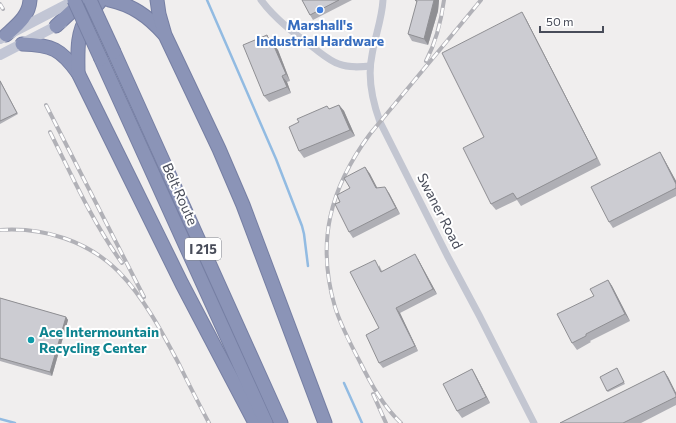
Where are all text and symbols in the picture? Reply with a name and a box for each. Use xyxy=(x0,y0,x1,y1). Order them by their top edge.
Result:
marker: Marshall's Industrial Hardware xyxy=(315,5,325,15)
scale bar xyxy=(540,8,603,34)
text: 50 m xyxy=(546,14,574,28)
place label: Marshall's Industrial Hardware xyxy=(256,16,384,49)
street label: Belt Route xyxy=(159,160,202,228)
street label: Swaner Road xyxy=(414,170,467,251)
road number: I 215 xyxy=(185,238,221,260)
place label: Ace Intermountain Recycling Center xyxy=(39,323,159,356)
marker: Ace Intermountain Recycling Center xyxy=(26,335,36,345)

